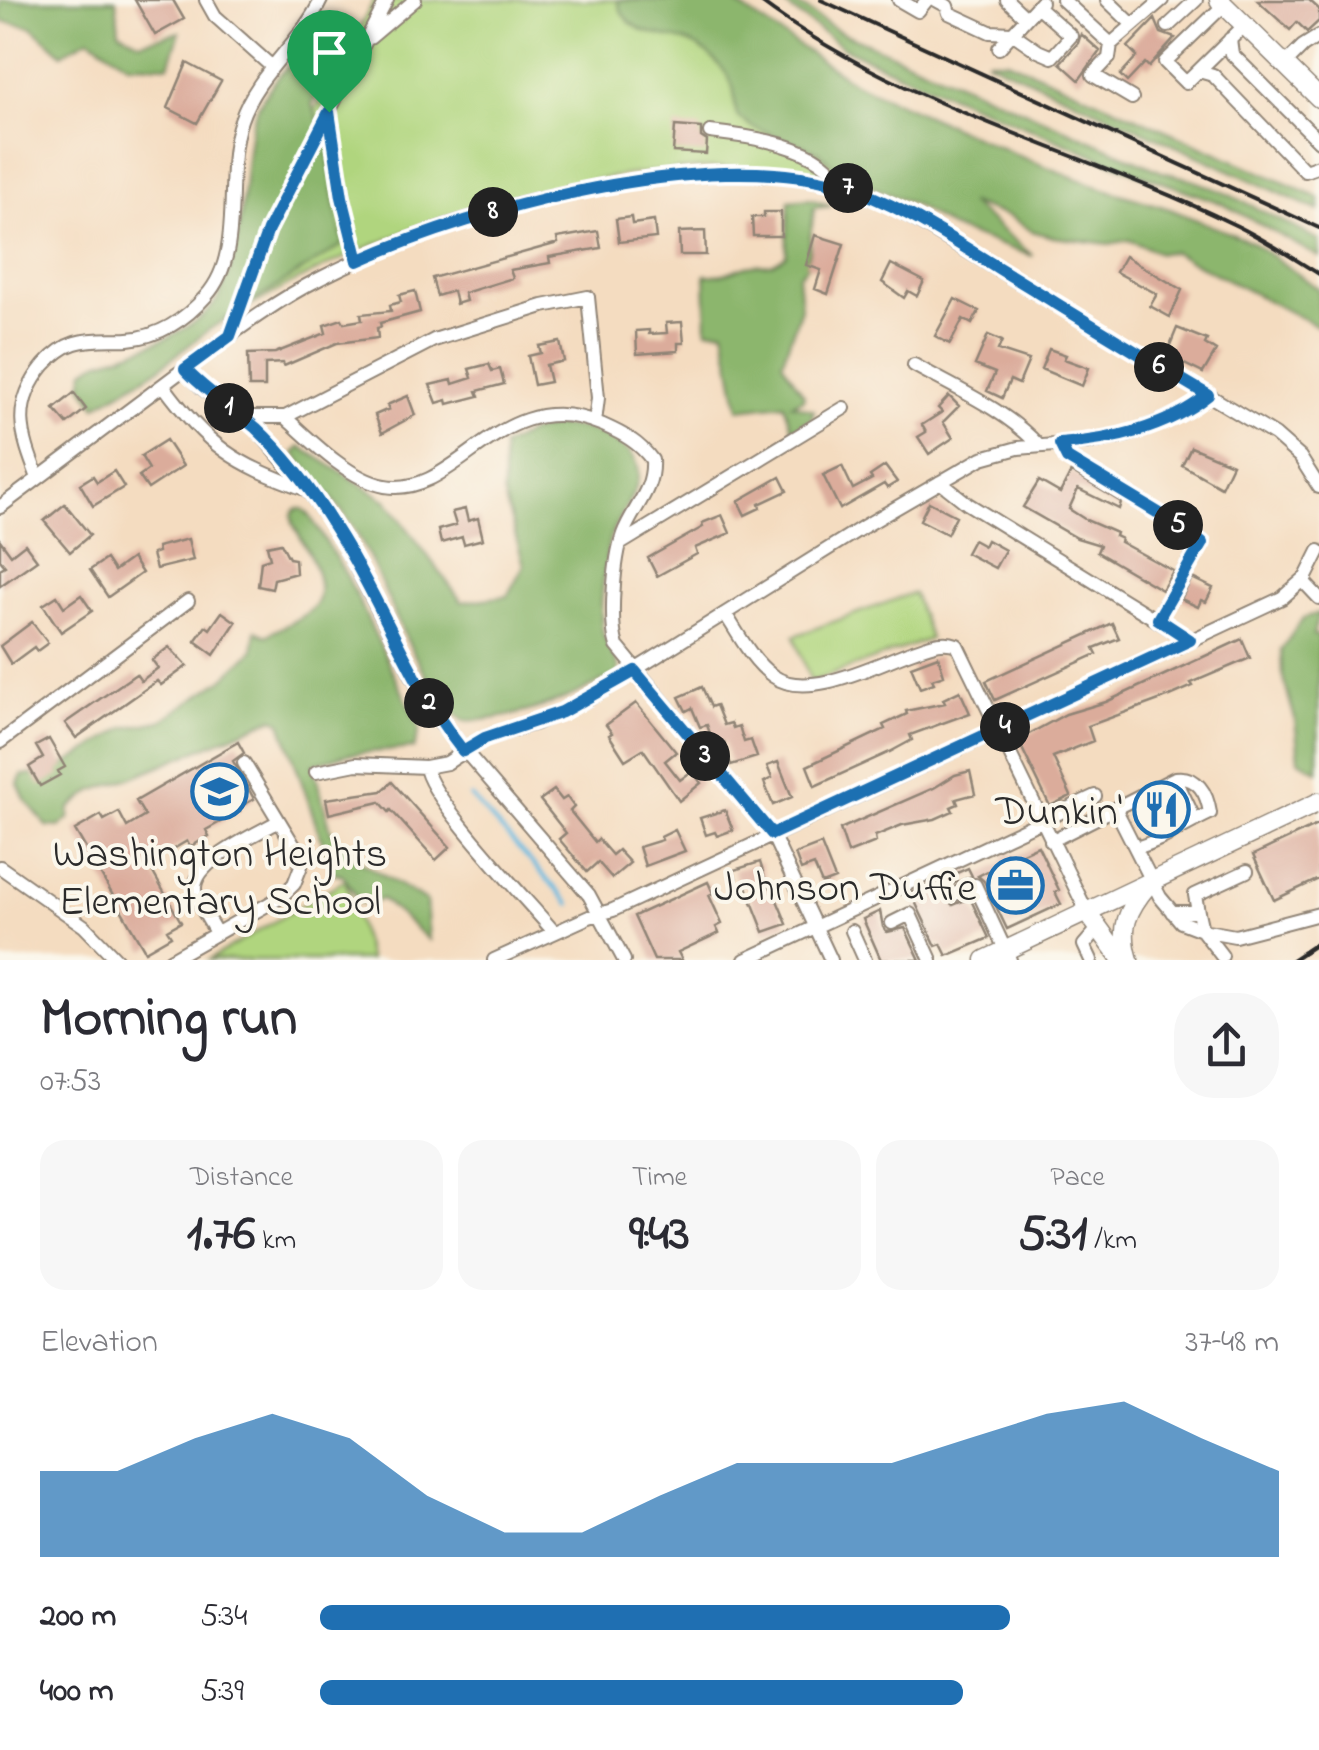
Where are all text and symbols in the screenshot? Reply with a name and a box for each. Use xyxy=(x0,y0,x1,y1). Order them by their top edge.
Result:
pin xyxy=(287,10,372,113)
icon: arrive xyxy=(302,25,357,80)
pin: 7 xyxy=(823,163,873,213)
text: 7 xyxy=(842,167,854,208)
pin: 8 xyxy=(468,187,518,237)
text: 8 xyxy=(488,191,498,232)
pin: 6 xyxy=(1134,342,1184,392)
text: 6 xyxy=(1153,346,1165,387)
pin: 1 xyxy=(204,383,254,433)
text: 1 xyxy=(225,387,233,428)
pin: 5 xyxy=(1153,500,1203,550)
text: 5 xyxy=(1170,504,1186,545)
pin: 2 xyxy=(404,678,454,728)
text: 2 xyxy=(422,682,436,723)
pin: 4 xyxy=(980,702,1030,752)
text: 4 xyxy=(999,706,1011,747)
pin: 3 xyxy=(680,731,730,781)
text: 3 xyxy=(699,735,711,776)
school or university icon: Washington Heights Elementary School xyxy=(190,761,250,821)
restaurant icon: Dunkin' xyxy=(1131,779,1191,839)
place label: Dunkin' xyxy=(995,783,1122,844)
place label: Washington Heights Elementary School xyxy=(53,825,387,934)
office icon: Johnson Duffie xyxy=(985,855,1045,915)
place label: Johnson Duffie xyxy=(714,859,976,920)
text: Morning run xyxy=(40,981,297,1061)
button: share xyxy=(1174,993,1279,1098)
text: 07:53 xyxy=(40,1059,101,1106)
text: Distance xyxy=(190,1158,293,1199)
text: Time xyxy=(632,1158,687,1199)
text: Pace xyxy=(1050,1158,1105,1199)
text: 1.76 xyxy=(187,1199,255,1272)
text: 9:43 xyxy=(629,1199,690,1272)
text: 5:31 xyxy=(1018,1199,1087,1272)
text: km xyxy=(255,1221,296,1262)
text: /km xyxy=(1087,1221,1137,1262)
text: Elevation xyxy=(40,1320,158,1367)
text: 37–48 m xyxy=(1185,1320,1279,1367)
text: 200 m xyxy=(40,1594,116,1641)
text: 5:34 xyxy=(200,1594,247,1641)
text: 400 m xyxy=(40,1669,114,1716)
text: 5:39 xyxy=(200,1669,244,1716)

